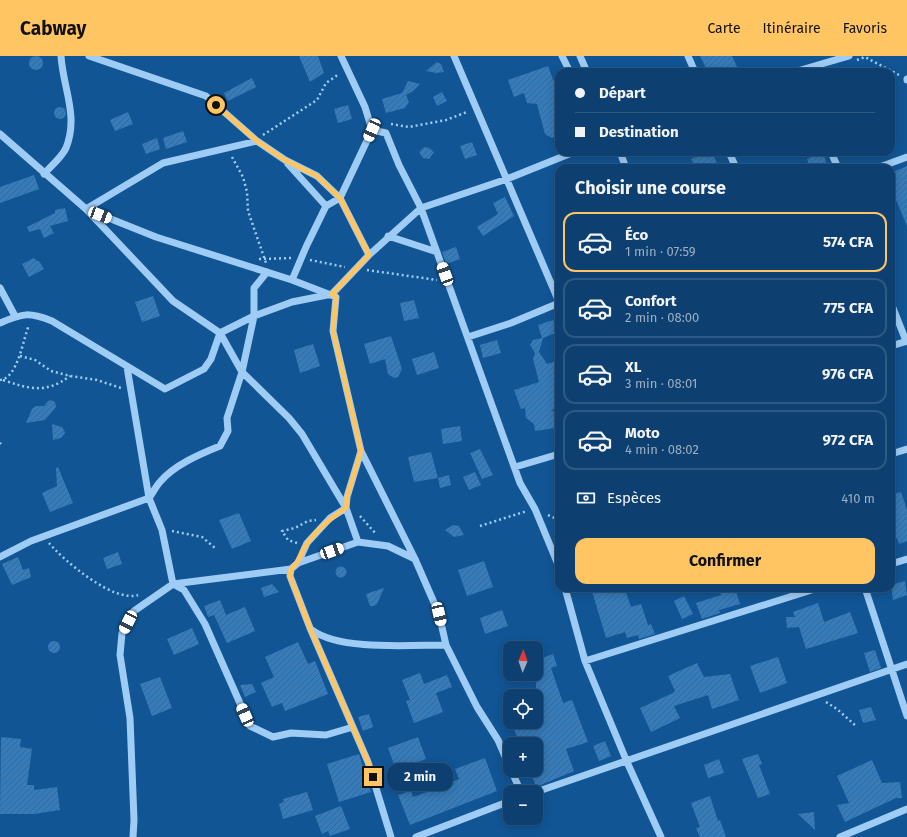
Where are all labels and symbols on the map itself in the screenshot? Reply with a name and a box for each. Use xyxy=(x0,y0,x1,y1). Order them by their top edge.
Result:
route start xyxy=(207,96,225,114)
car xyxy=(362,117,382,143)
car xyxy=(87,205,113,225)
car xyxy=(435,261,455,287)
car xyxy=(319,541,345,561)
car xyxy=(430,601,448,627)
car xyxy=(117,609,139,635)
north arrow xyxy=(503,641,543,681)
car xyxy=(235,702,255,728)
callout: 2 min xyxy=(387,763,453,791)
route end xyxy=(364,768,382,786)

